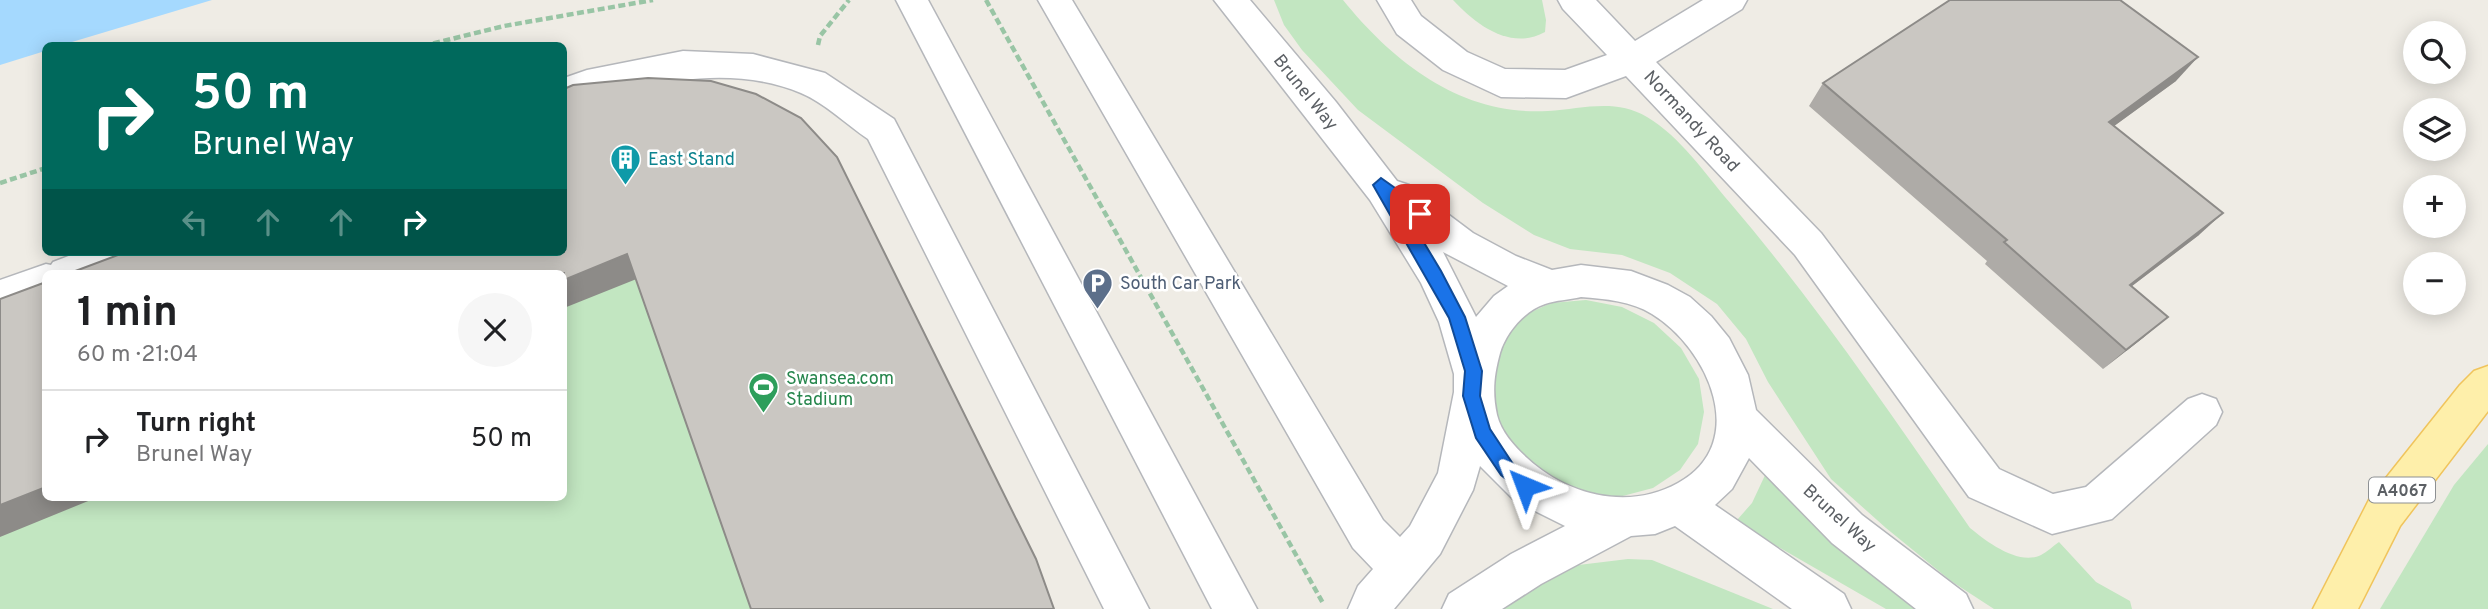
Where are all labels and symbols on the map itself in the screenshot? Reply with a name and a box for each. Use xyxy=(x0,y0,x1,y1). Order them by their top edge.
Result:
street label: Brunel Way xyxy=(1267,50,1342,136)
street label: Normandy Road xyxy=(1638,66,1744,178)
building icon: East Stand xyxy=(608,142,642,186)
place label: East Stand xyxy=(648,149,735,172)
pin xyxy=(1390,184,1450,244)
parking icon: South Car Park xyxy=(1080,266,1114,310)
place label: South Car Park xyxy=(1120,273,1241,296)
place label: Swansea.com Stadium xyxy=(786,368,894,412)
sports icon: Swansea.com Stadium xyxy=(746,371,780,415)
position arrow xyxy=(1488,449,1562,523)
road number: A4067 xyxy=(2369,477,2435,503)
street label: Brunel Way xyxy=(1797,480,1881,558)

